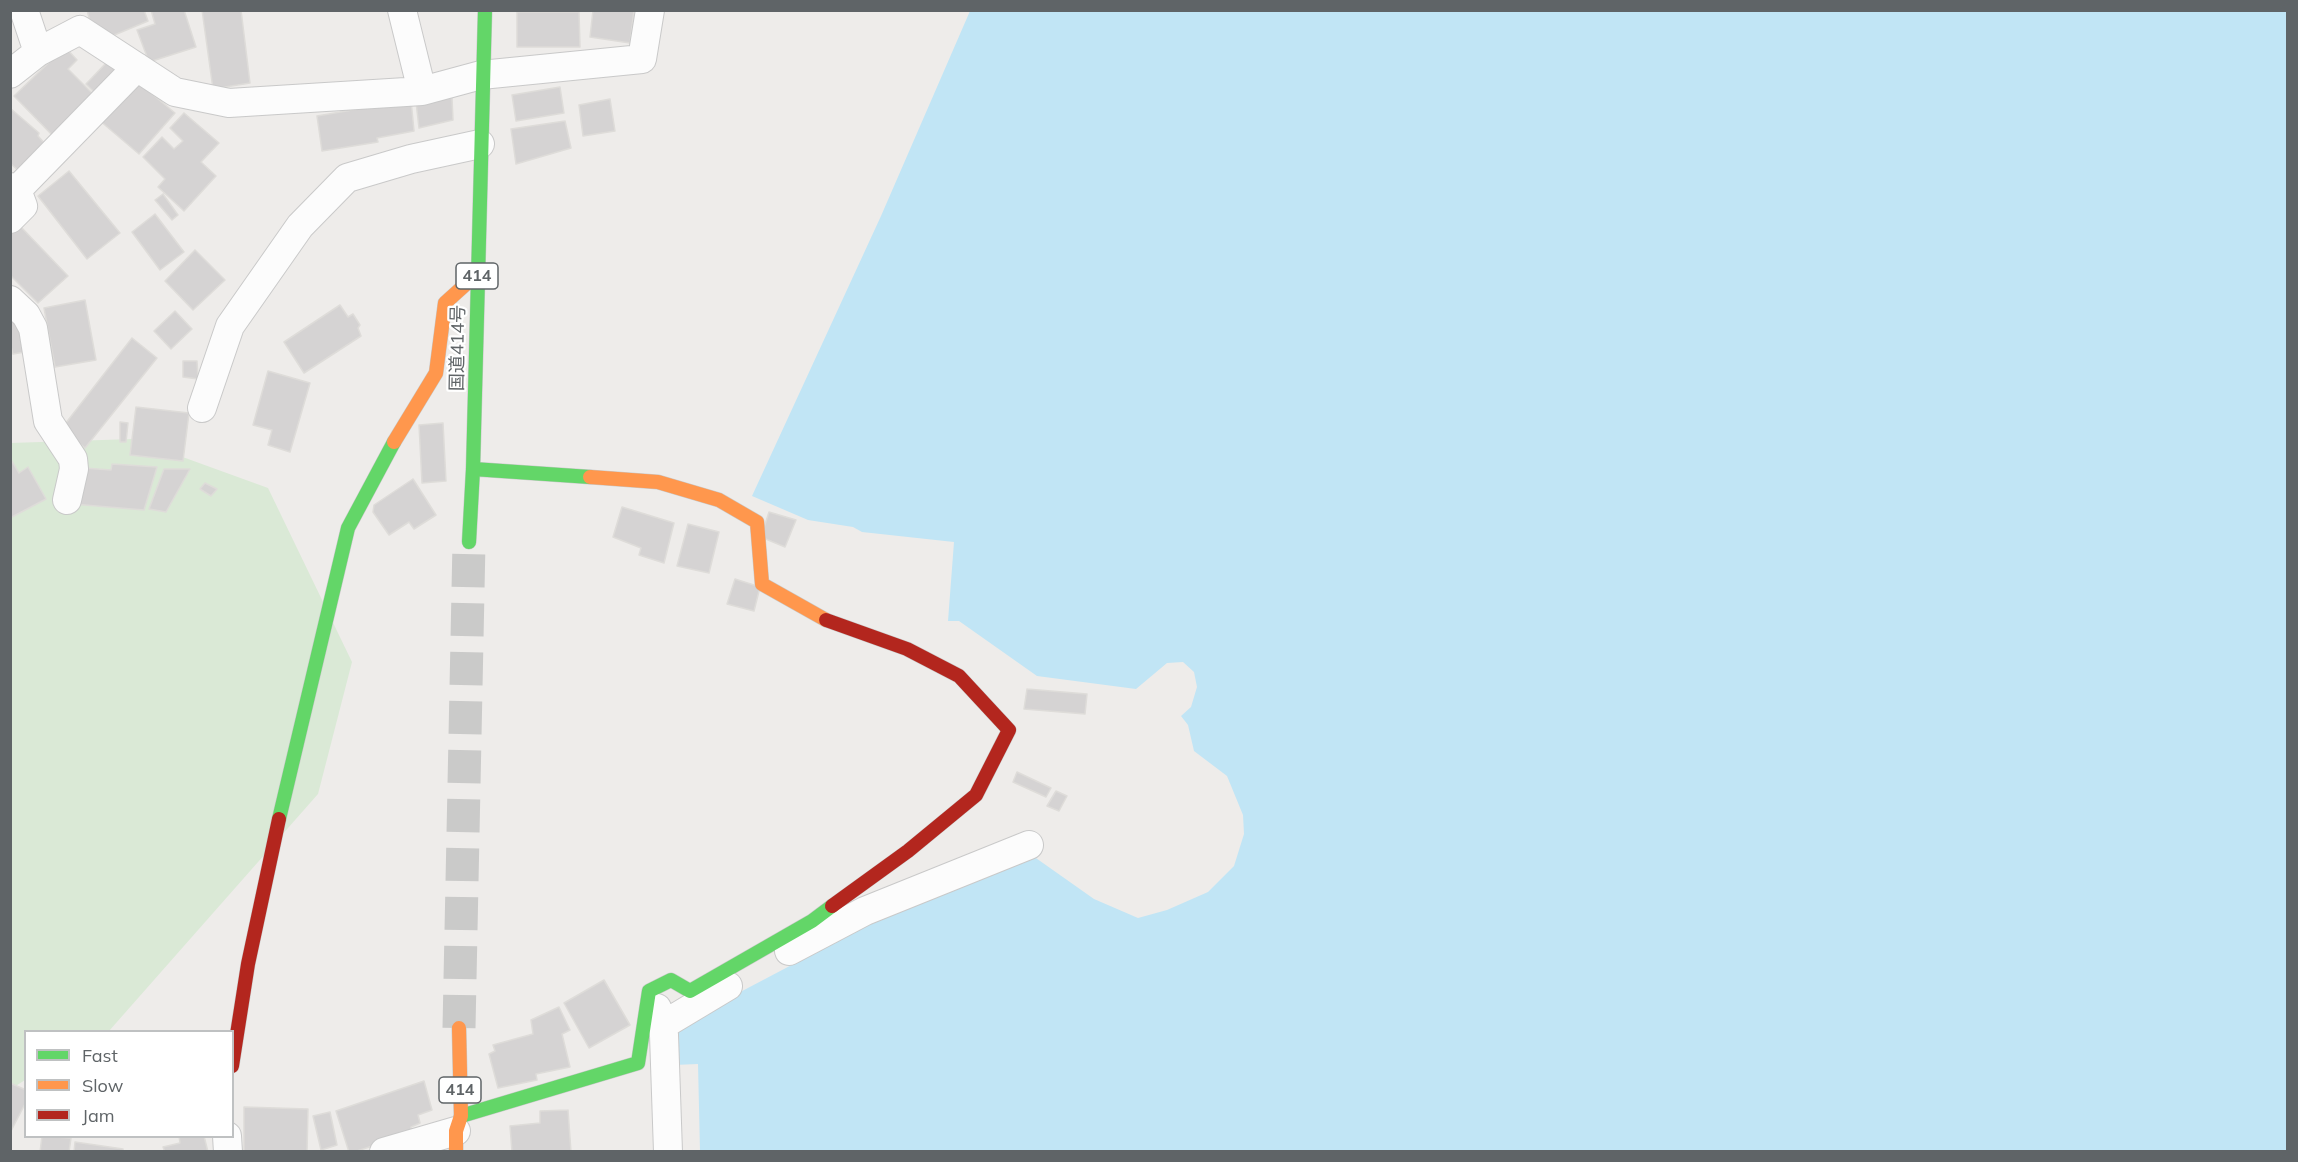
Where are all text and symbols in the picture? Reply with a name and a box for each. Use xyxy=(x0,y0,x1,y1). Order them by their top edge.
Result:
road number: 414 xyxy=(456,263,498,289)
street label: 国道414号 xyxy=(446,305,470,391)
legend xyxy=(24,1030,234,1138)
text: Fast xyxy=(82,1044,118,1067)
text: Slow xyxy=(82,1074,123,1097)
road number: 414 xyxy=(439,1077,481,1103)
text: Jam xyxy=(82,1104,115,1127)

